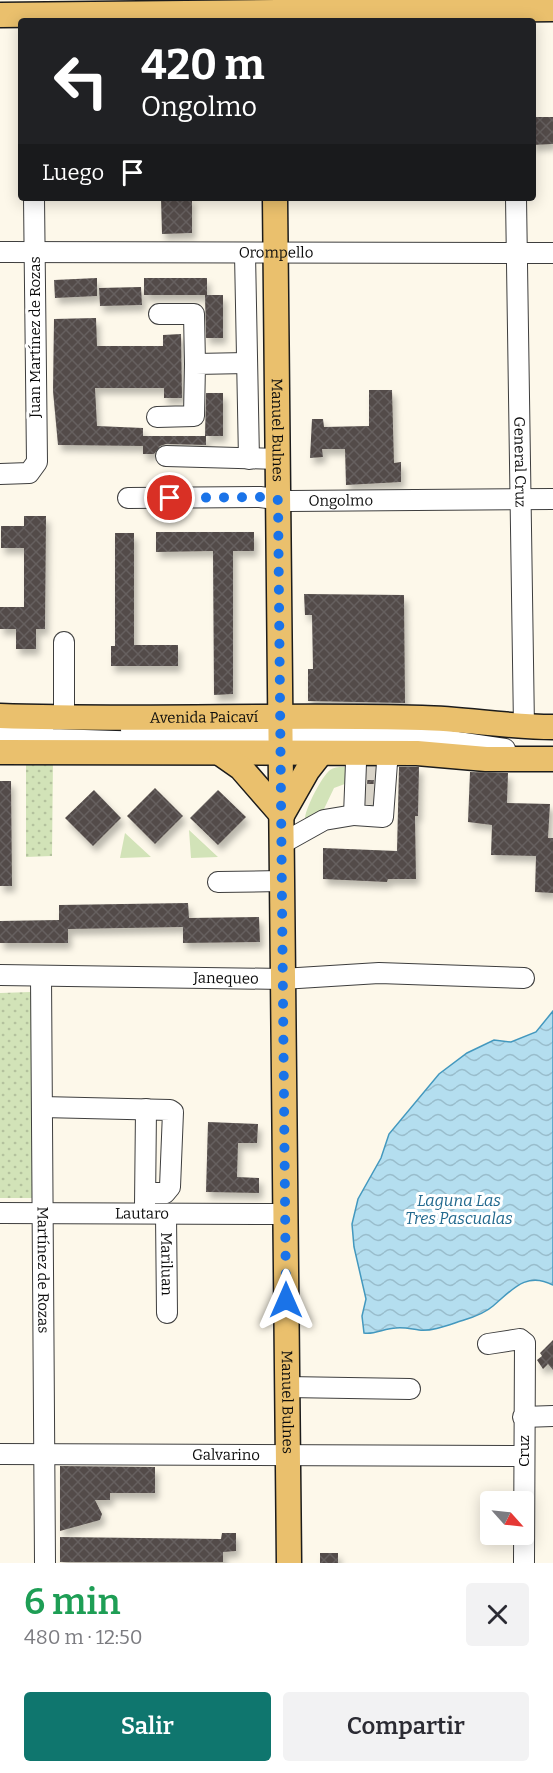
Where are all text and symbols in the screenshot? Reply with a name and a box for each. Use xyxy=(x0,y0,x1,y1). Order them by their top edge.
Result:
text: 420 m xyxy=(141,40,265,90)
icon: left xyxy=(42,42,120,120)
text: Ongolmo xyxy=(141,91,257,123)
icon: arrive xyxy=(116,156,149,189)
text: Luego xyxy=(42,159,104,186)
street label: Orompello xyxy=(239,243,313,262)
street label: Juan Martínez de Rozas xyxy=(26,256,44,419)
street label: Manuel Bulnes xyxy=(268,378,287,482)
street label: General Cruz xyxy=(510,416,530,508)
pin xyxy=(144,472,195,523)
icon: arrive xyxy=(153,481,186,514)
street label: Ongolmo xyxy=(308,491,373,510)
street label: Avenida Paicaví xyxy=(150,708,259,727)
street label: Janequeo xyxy=(192,969,259,988)
water label: Laguna Las Tres Pascualas xyxy=(405,1191,513,1228)
street label: Lautaro xyxy=(115,1204,169,1223)
street label: Martínez de Rozas xyxy=(34,1207,52,1333)
street label: Mariluan xyxy=(157,1232,176,1296)
position arrow xyxy=(254,1268,318,1332)
street label: Manuel Bulnes xyxy=(278,1350,297,1454)
street label: Cruz xyxy=(515,1435,533,1467)
street label: Galvarino xyxy=(192,1446,260,1464)
north arrow xyxy=(480,1491,534,1545)
map controls xyxy=(480,1491,534,1545)
text: 6 min xyxy=(24,1580,121,1624)
button: close xyxy=(466,1583,529,1646)
text: 480 m · 12:50 xyxy=(24,1625,143,1649)
button: Salir xyxy=(24,1692,271,1761)
button: Compartir xyxy=(283,1692,529,1761)

